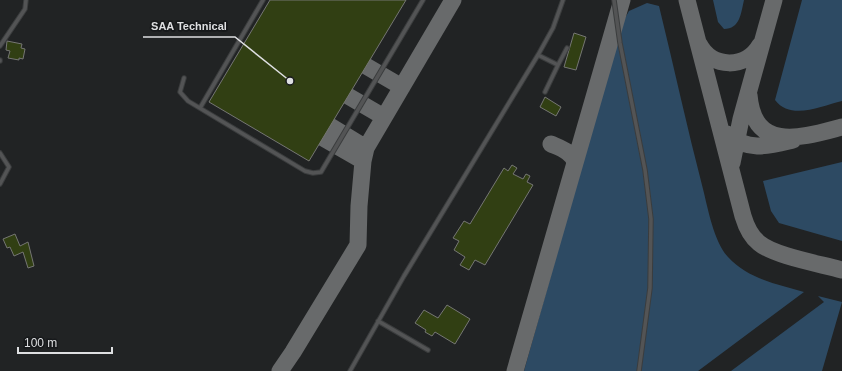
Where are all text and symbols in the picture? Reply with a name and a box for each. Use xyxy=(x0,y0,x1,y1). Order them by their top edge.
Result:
callout: SAA Technical xyxy=(143,14,235,37)
text: SAA Technical xyxy=(151,20,227,32)
scale bar xyxy=(18,329,112,355)
text: 100 m xyxy=(24,336,57,350)

